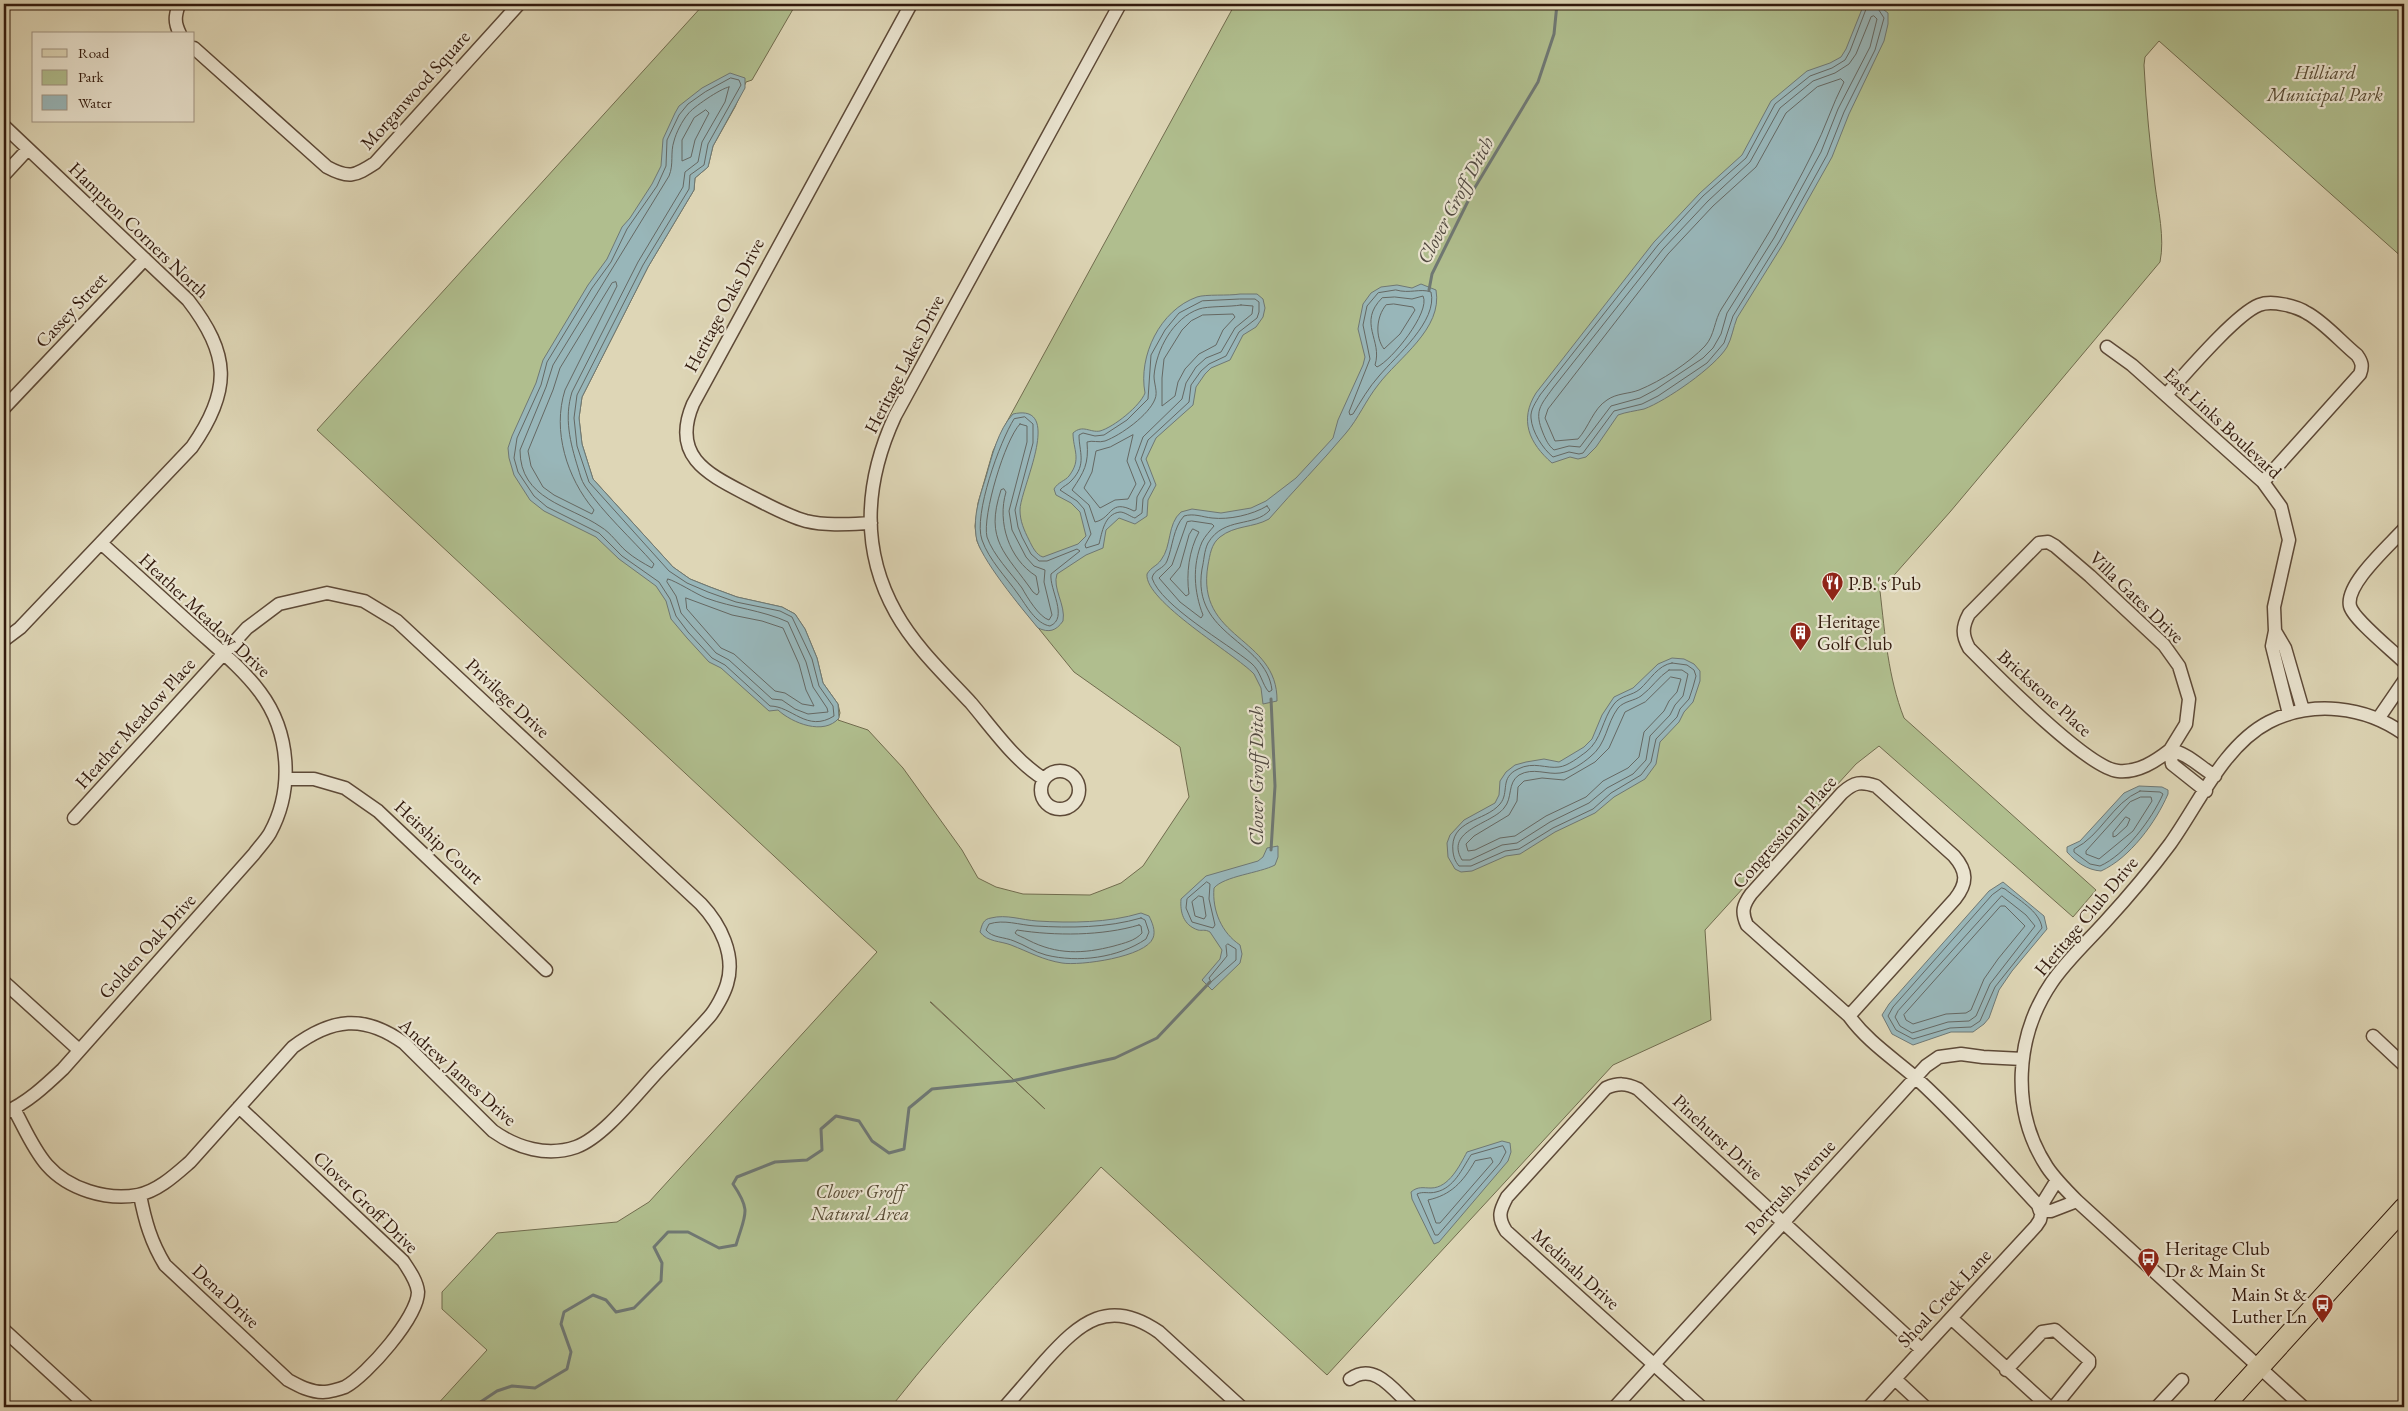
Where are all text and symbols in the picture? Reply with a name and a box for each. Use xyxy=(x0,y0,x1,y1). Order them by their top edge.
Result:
street label: Morganwood Square xyxy=(355,25,475,155)
legend xyxy=(32,32,195,122)
text: Road xyxy=(78,43,110,62)
park label: Hilliard Municipal Park xyxy=(2266,60,2383,107)
text: Park xyxy=(78,67,105,86)
text: Water xyxy=(78,93,112,112)
water label: Clover Groff Ditch xyxy=(1411,132,1499,268)
street label: Hampton Corners North xyxy=(63,156,215,304)
street label: Heritage Oaks Drive xyxy=(678,234,770,376)
street label: Cassey Street xyxy=(30,267,112,353)
street label: Heritage Lakes Drive xyxy=(858,290,950,438)
street label: East Links Boulevard xyxy=(2159,362,2288,484)
street label: Villa Gates Drive xyxy=(2084,545,2190,649)
street label: Heather Meadow Drive xyxy=(134,547,276,683)
restaurant icon: P.B.'s Pub xyxy=(1820,571,1844,602)
place label: P.B.'s Pub xyxy=(1848,571,1921,596)
place label: Heritage Golf Club xyxy=(1817,609,1892,656)
building icon: Heritage Golf Club xyxy=(1789,620,1813,651)
street label: Brickstone Place xyxy=(1992,644,2098,742)
street label: Heather Meadow Place xyxy=(69,652,201,794)
street label: Privilege Drive xyxy=(461,653,555,743)
water label: Clover Groff Ditch xyxy=(1243,706,1269,846)
street label: Congressional Place xyxy=(1726,770,1842,894)
street label: Heirship Court xyxy=(389,794,489,890)
street label: Heritage Club Drive xyxy=(2029,851,2143,981)
street label: Golden Oak Drive xyxy=(93,888,201,1004)
street label: Andrew James Drive xyxy=(393,1012,522,1132)
street label: Pinehurst Drive xyxy=(1667,1089,1769,1185)
street label: Portrush Avenue xyxy=(1739,1134,1841,1240)
street label: Clover Groff Drive xyxy=(308,1145,424,1259)
park label: Clover Groff Natural Area xyxy=(810,1179,909,1226)
street label: Medinah Drive xyxy=(1527,1223,1625,1315)
place label: Heritage Club Dr & Main St xyxy=(2165,1236,2270,1283)
street label: Shoal Creek Lane xyxy=(1892,1243,1996,1353)
bus stop icon: Heritage Club Dr & Main St xyxy=(2137,1247,2161,1278)
street label: Dena Drive xyxy=(187,1258,265,1334)
place label: Main St & Luther Ln xyxy=(2231,1282,2307,1329)
bus stop icon: Main St & Luther Ln xyxy=(2311,1293,2335,1324)

